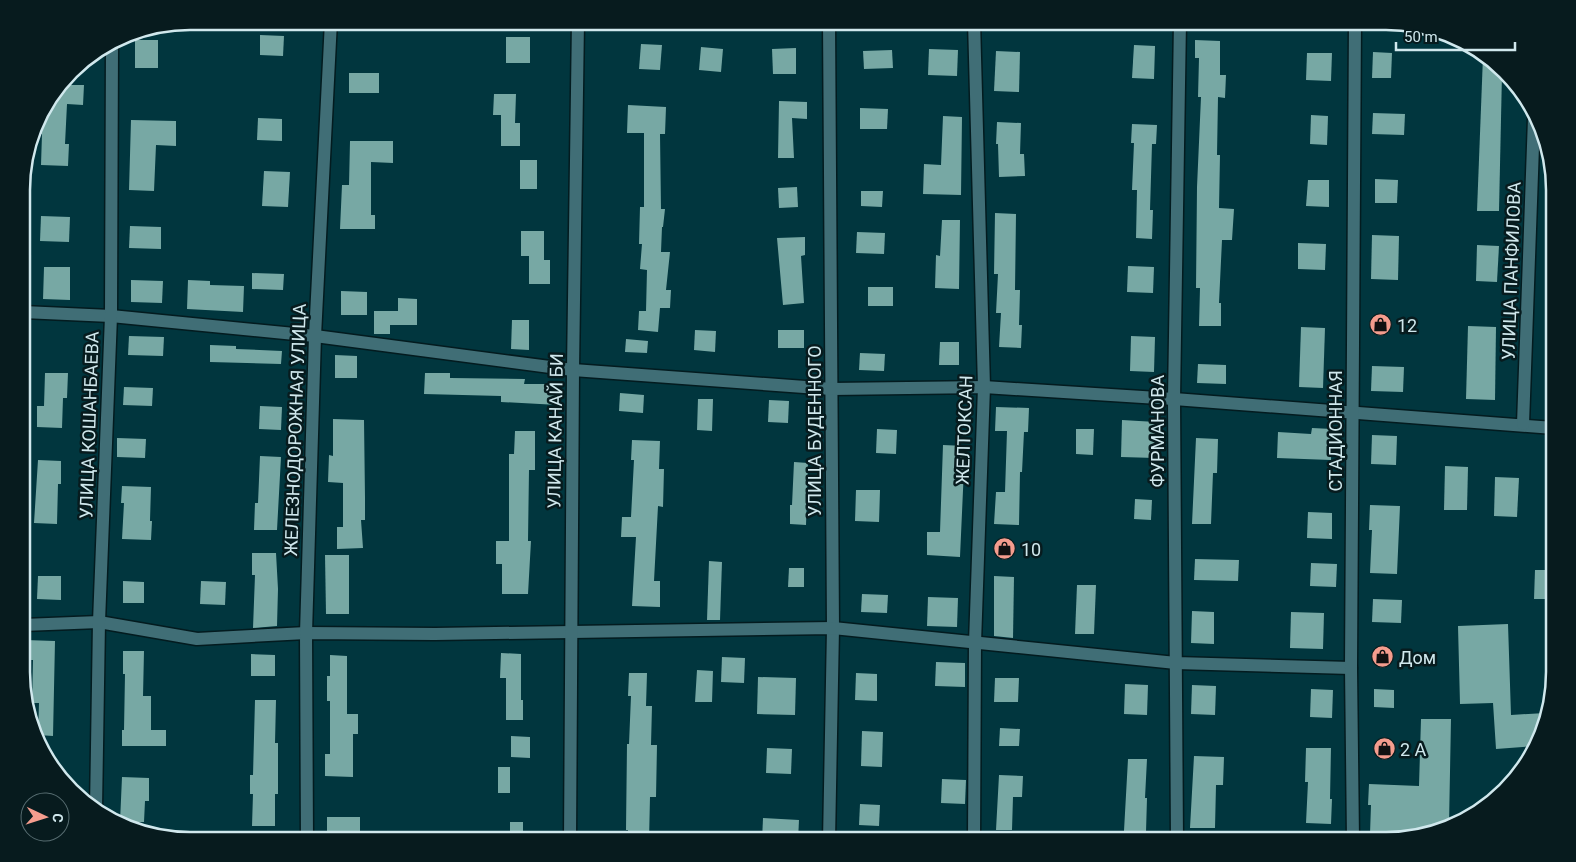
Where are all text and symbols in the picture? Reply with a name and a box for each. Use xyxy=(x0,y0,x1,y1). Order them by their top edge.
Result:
scale bar xyxy=(1396,20,1515,52)
text: 50 m xyxy=(1404,28,1438,46)
street label: УЛИЦА ПАНФИЛОВА xyxy=(1497,181,1525,360)
street label: ЖЕЛЕЗНОДОРОЖНАЯ УЛИЦА xyxy=(280,303,310,557)
shop icon: 12 xyxy=(1369,313,1393,337)
place label: 12 xyxy=(1397,315,1417,336)
street label: УЛИЦА КОШАНБАЕВА xyxy=(75,331,103,519)
street label: УЛИЦА БУДЕННОГО xyxy=(804,345,825,517)
street label: УЛИЦА КАНАЙ БИ xyxy=(543,353,567,509)
street label: СТАДИОННАЯ xyxy=(1325,370,1346,492)
street label: ЖЕЛТОКСАН xyxy=(952,375,976,485)
street label: ФУРМАНОВА xyxy=(1147,375,1168,487)
shop icon: 10 xyxy=(993,537,1017,561)
place label: 10 xyxy=(1021,539,1041,560)
shop icon: Дом xyxy=(1371,645,1395,669)
place label: Дом xyxy=(1399,647,1436,668)
shop icon: 2 А xyxy=(1372,737,1396,761)
place label: 2 А xyxy=(1400,739,1427,760)
north arrow xyxy=(20,792,70,842)
text: С xyxy=(50,813,66,823)

